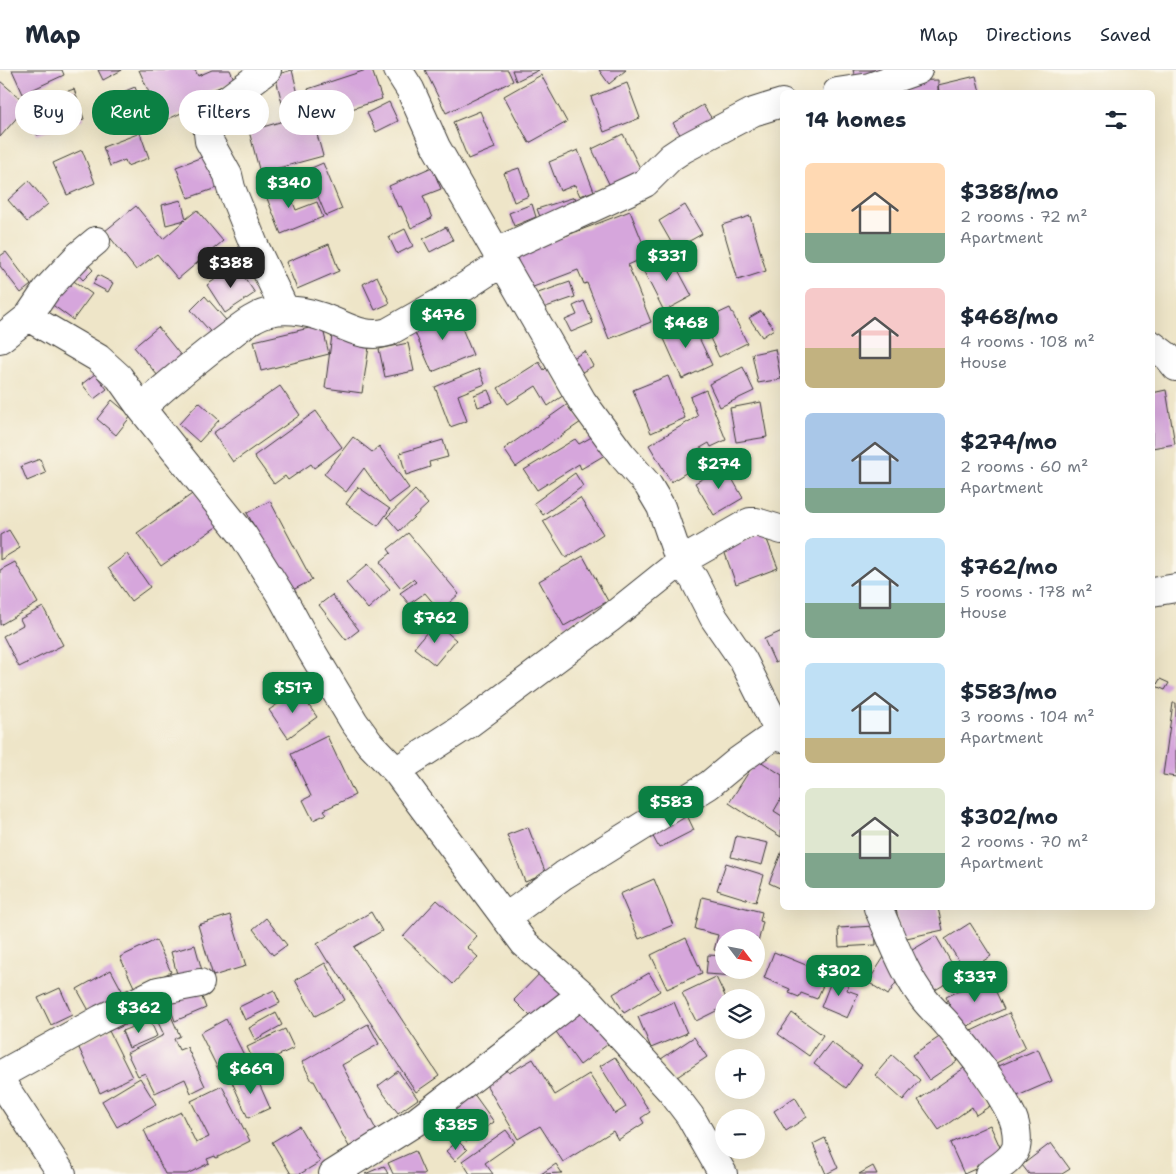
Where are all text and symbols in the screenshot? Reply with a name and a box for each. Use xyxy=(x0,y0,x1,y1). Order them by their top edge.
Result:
text: Map xyxy=(25,19,81,51)
text: Map xyxy=(920,23,958,47)
text: Directions xyxy=(986,23,1072,47)
text: Saved xyxy=(1100,23,1151,47)
chip: Buy xyxy=(15,90,82,135)
chip: Rent xyxy=(92,90,169,135)
chip: Filters xyxy=(179,90,269,135)
chip: New xyxy=(279,90,354,135)
text: 14 homes xyxy=(805,106,906,134)
icon: filters xyxy=(1102,106,1130,134)
pin: $340 xyxy=(259,166,319,209)
text: $340 xyxy=(267,172,311,193)
text: $388/mo xyxy=(960,178,1059,206)
icon: home xyxy=(845,183,905,243)
text: 2 rooms · 72 m² xyxy=(960,206,1088,227)
text: Apartment xyxy=(960,227,1043,248)
pin: $331 xyxy=(637,240,697,282)
text: $331 xyxy=(647,245,687,266)
pin: $388 xyxy=(201,246,261,289)
text: $388 xyxy=(209,252,253,273)
pin: $476 xyxy=(413,298,473,341)
text: $468/mo xyxy=(960,303,1058,331)
text: $476 xyxy=(421,304,465,325)
pin: $468 xyxy=(656,306,716,349)
icon: home xyxy=(845,308,905,368)
text: $468 xyxy=(664,312,708,333)
text: 4 rooms · 108 m² xyxy=(960,331,1095,352)
text: House xyxy=(960,352,1007,373)
text: $274/mo xyxy=(960,428,1057,456)
icon: home xyxy=(845,433,905,493)
pin: $274 xyxy=(689,448,749,490)
text: $274 xyxy=(697,453,741,474)
text: 2 rooms · 60 m² xyxy=(960,456,1088,477)
text: Apartment xyxy=(960,477,1043,498)
text: $762/mo xyxy=(960,553,1058,581)
icon: home xyxy=(845,558,905,618)
text: 5 rooms · 178 m² xyxy=(960,581,1093,602)
pin: $762 xyxy=(405,602,465,644)
text: House xyxy=(960,602,1007,623)
text: $762 xyxy=(413,607,457,628)
pin: $517 xyxy=(263,672,323,714)
text: $517 xyxy=(274,677,312,698)
text: $583/mo xyxy=(960,678,1057,706)
icon: home xyxy=(845,683,905,743)
text: 3 rooms · 104 m² xyxy=(960,706,1095,727)
text: Apartment xyxy=(960,727,1043,748)
pin: $583 xyxy=(641,786,701,828)
text: $583 xyxy=(649,791,693,812)
text: $302/mo xyxy=(960,803,1058,831)
icon: home xyxy=(845,808,905,868)
text: 2 rooms · 70 m² xyxy=(960,831,1088,852)
text: Apartment xyxy=(960,852,1043,873)
north arrow xyxy=(715,929,765,979)
map controls xyxy=(715,929,765,1159)
pin: $302 xyxy=(809,954,869,997)
text: $302 xyxy=(817,960,861,981)
pin: $337 xyxy=(945,960,1005,1003)
text: $337 xyxy=(953,966,997,987)
button: layers xyxy=(715,989,765,1039)
pin: $362 xyxy=(109,992,169,1034)
text: $362 xyxy=(117,997,161,1018)
button: + xyxy=(715,1049,765,1099)
pin: $669 xyxy=(221,1052,281,1095)
text: $669 xyxy=(229,1058,273,1079)
pin: $385 xyxy=(426,1108,486,1151)
button: − xyxy=(715,1109,765,1159)
text: $385 xyxy=(434,1114,478,1135)

